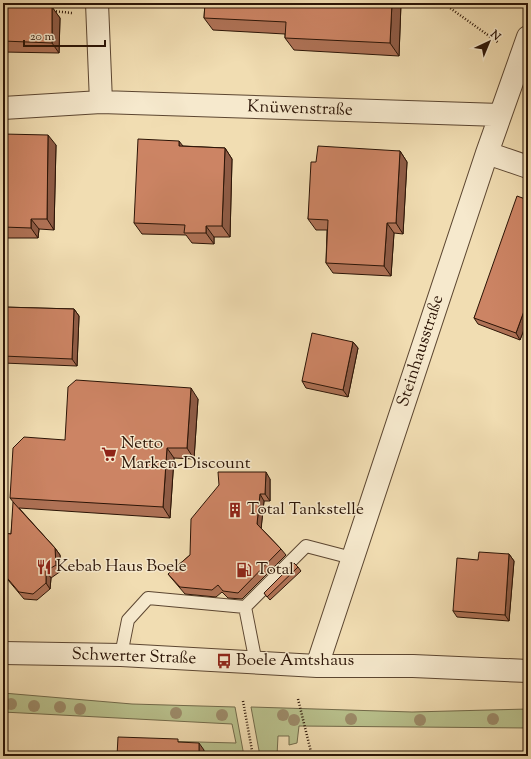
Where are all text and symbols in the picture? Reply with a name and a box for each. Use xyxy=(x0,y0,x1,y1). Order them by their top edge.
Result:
scale bar xyxy=(24,22,105,48)
north arrow xyxy=(469,22,509,62)
text: N xyxy=(486,26,504,44)
text: 20 m xyxy=(30,28,55,46)
street label: Knüwenstraße xyxy=(247,95,353,123)
street label: Steinhausstraße xyxy=(392,292,450,410)
place label: Netto Marken-Discount xyxy=(121,432,251,476)
supermarket icon: Netto Marken-Discount xyxy=(100,445,118,463)
place label: Total Tankstelle xyxy=(247,498,364,522)
building icon: Total Tankstelle xyxy=(226,501,244,519)
place label: Kebab Haus Boele xyxy=(56,555,187,579)
restaurant icon: Kebab Haus Boele xyxy=(35,558,53,576)
place label: Total xyxy=(256,558,294,582)
fuel station icon: Total xyxy=(235,561,253,579)
street label: Schwerter Straße xyxy=(71,643,197,671)
place label: Boele Amtshaus xyxy=(236,649,355,673)
bus stop icon: Boele Amtshaus xyxy=(215,652,233,670)

